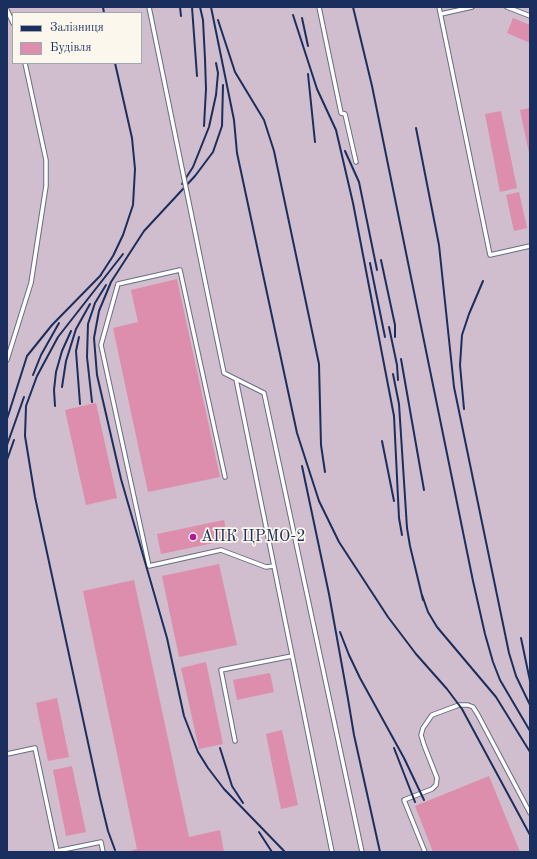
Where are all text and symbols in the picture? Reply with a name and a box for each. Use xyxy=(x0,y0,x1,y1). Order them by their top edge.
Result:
legend xyxy=(12,12,142,64)
text: Залізниця xyxy=(50,22,104,34)
text: Будівля xyxy=(50,42,92,54)
place label: АПК ЦРМО-2 xyxy=(201,527,305,547)
marker: АПК ЦРМО-2 xyxy=(188,532,198,542)

